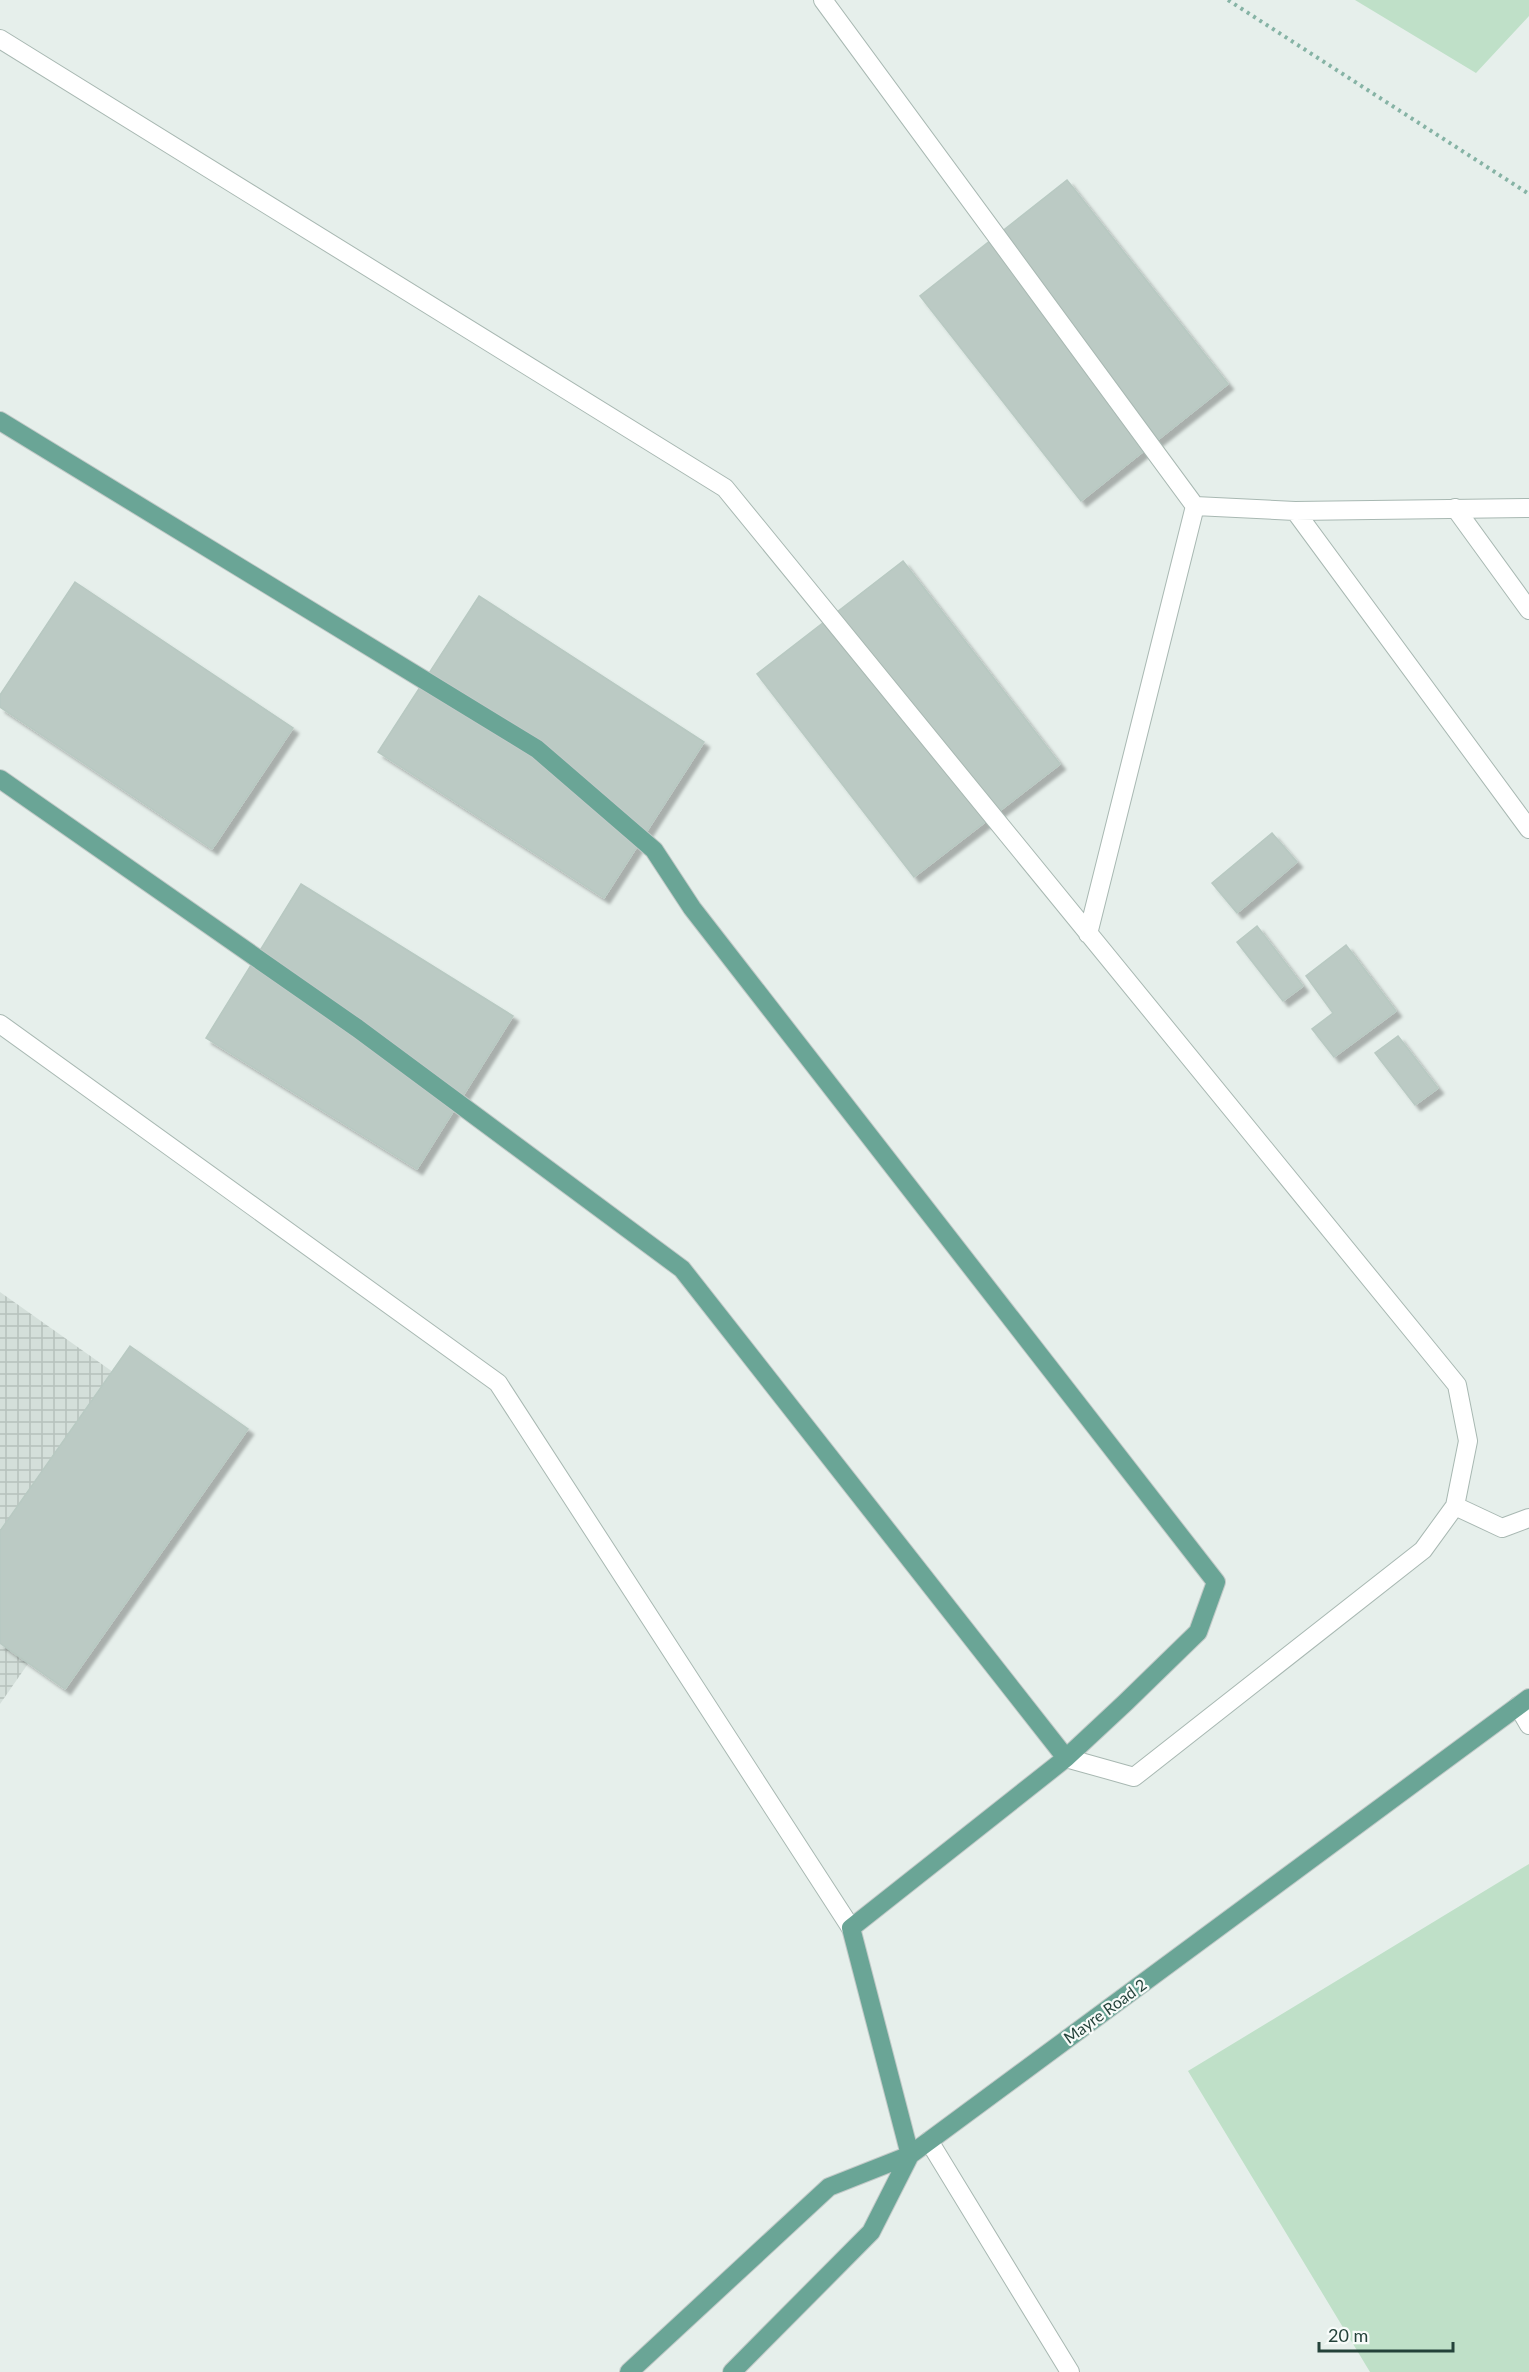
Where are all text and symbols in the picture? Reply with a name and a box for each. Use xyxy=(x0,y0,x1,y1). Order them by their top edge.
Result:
street label: Mayre Road 2 xyxy=(1060,1974,1150,2047)
scale bar xyxy=(1319,2315,1452,2353)
text: 20 m xyxy=(1328,2324,1368,2346)

